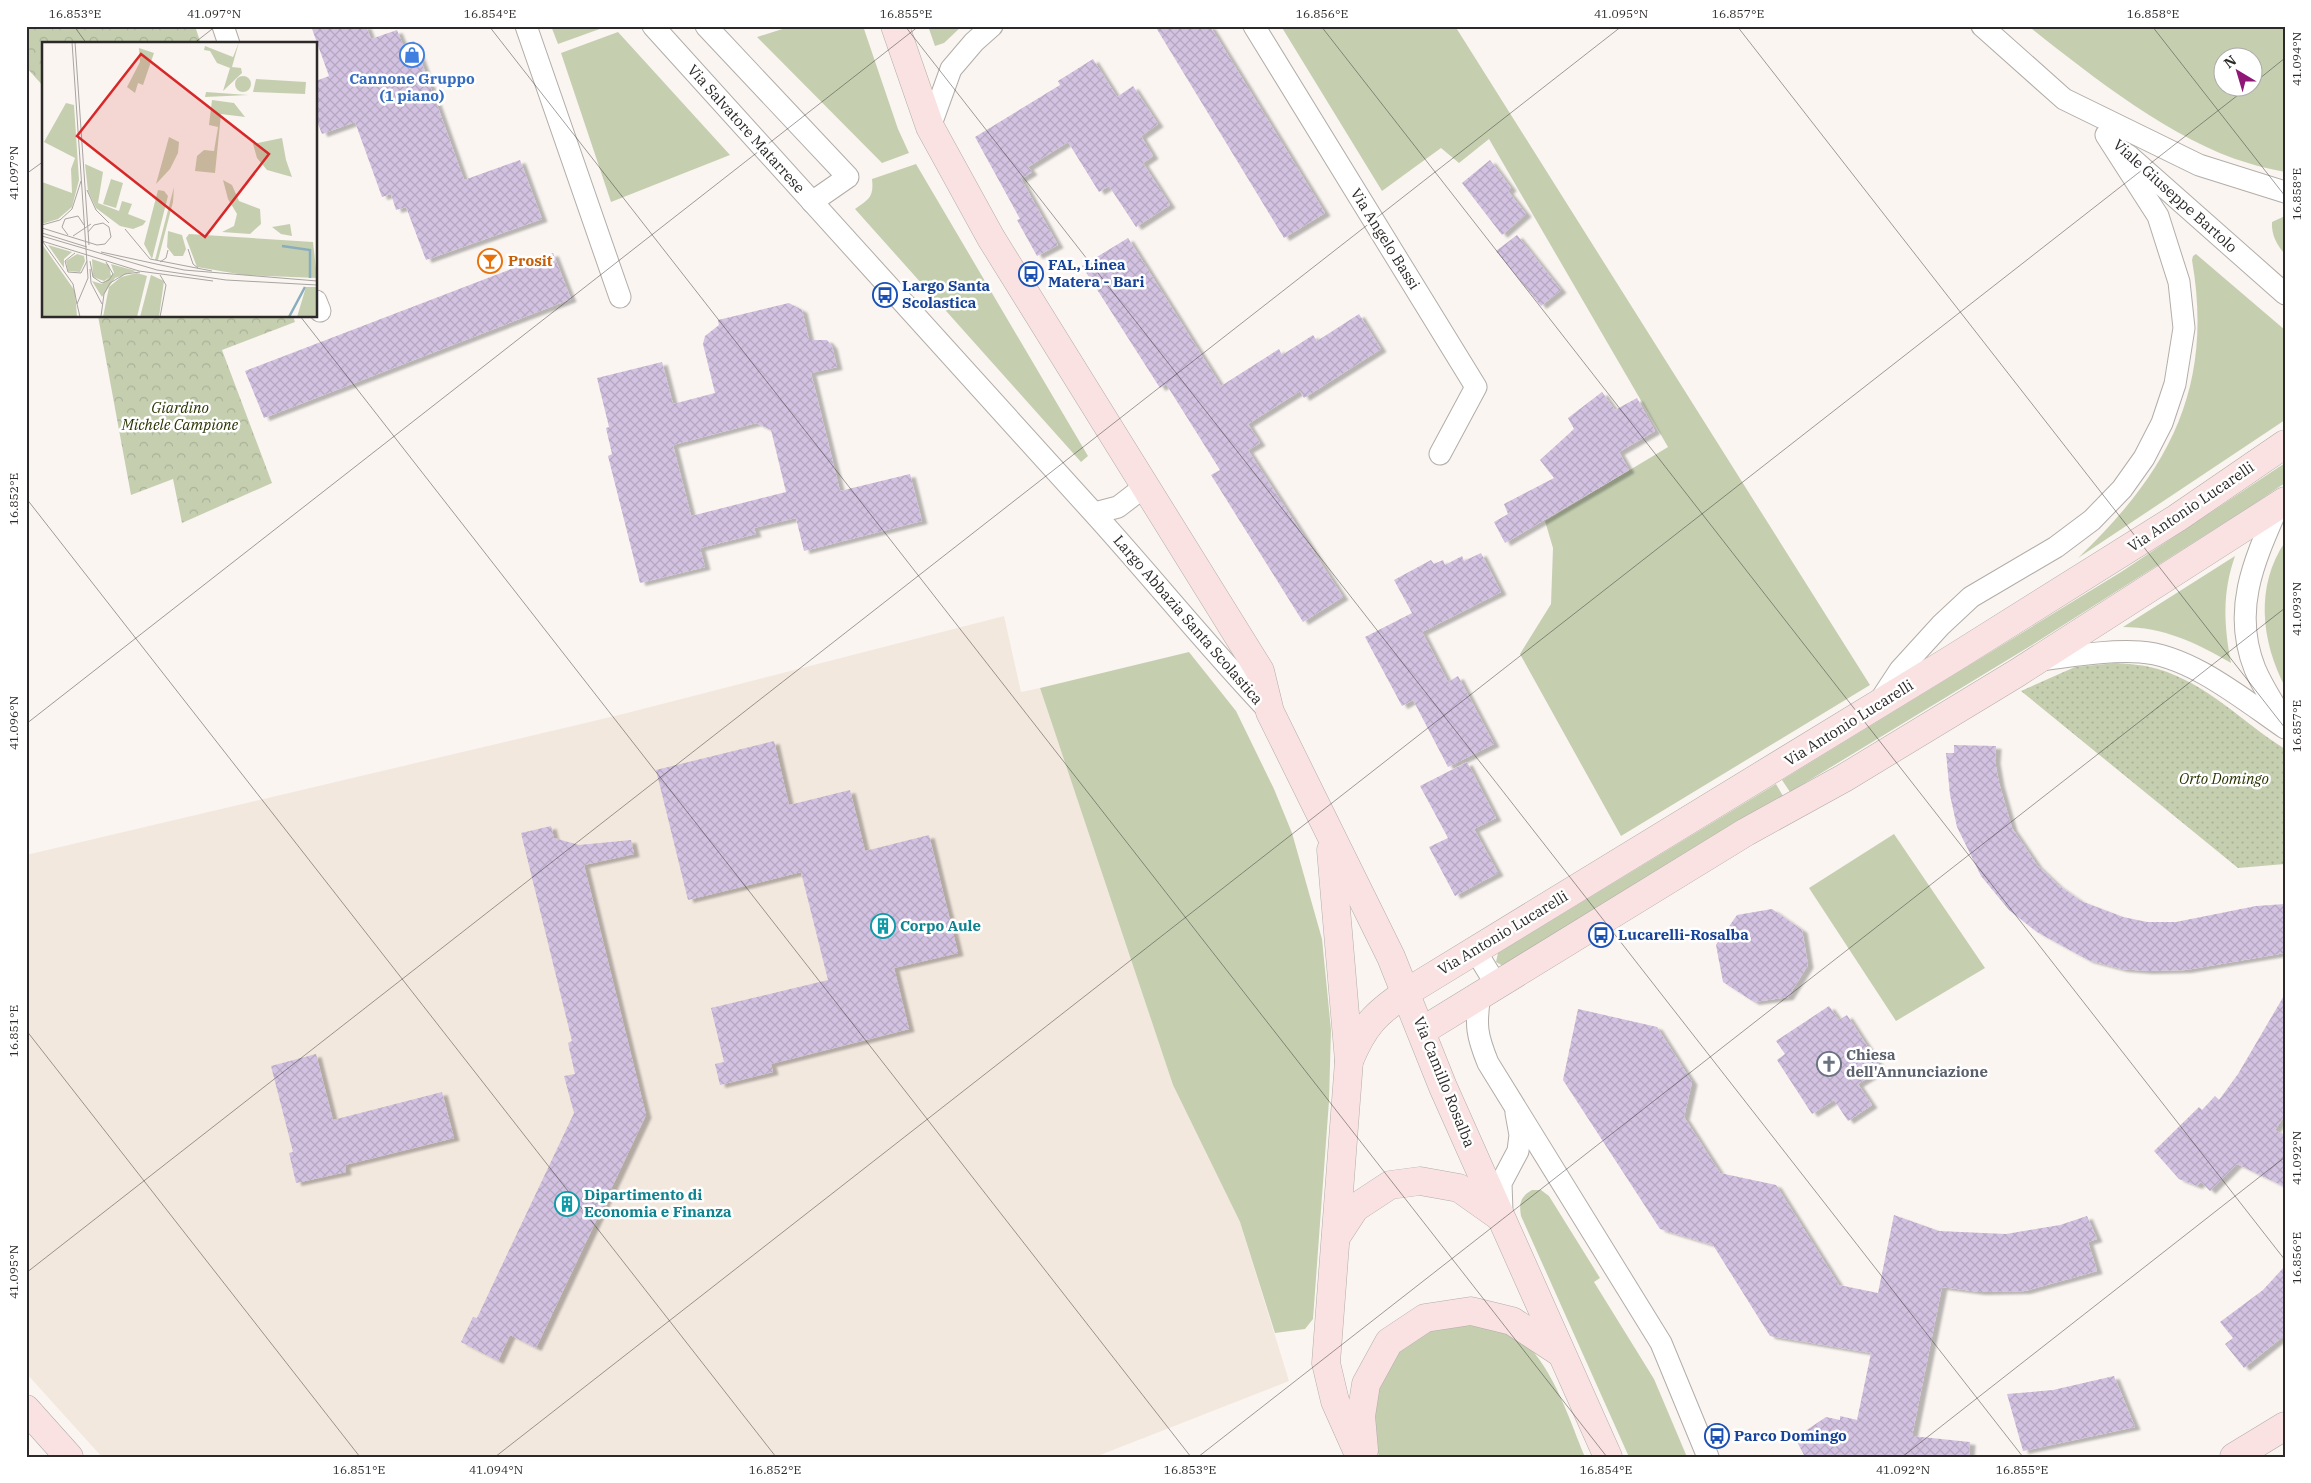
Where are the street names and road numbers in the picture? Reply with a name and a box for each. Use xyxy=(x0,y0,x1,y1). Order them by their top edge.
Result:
street label: Via Salvatore Matarrese xyxy=(684,60,809,197)
street label: Viale Giuseppe Bartolo xyxy=(2109,135,2241,256)
street label: Via Angelo Bassi xyxy=(1347,185,1424,293)
street label: Via Antonio Lucarelli xyxy=(2124,457,2258,556)
street label: Largo Abbazia Santa Scolastica xyxy=(1110,531,1267,708)
street label: Via Antonio Lucarelli xyxy=(1781,675,1917,770)
street label: Via Antonio Lucarelli xyxy=(1434,886,1571,979)
street label: Via Camillo Rosalba xyxy=(1410,1014,1479,1150)

